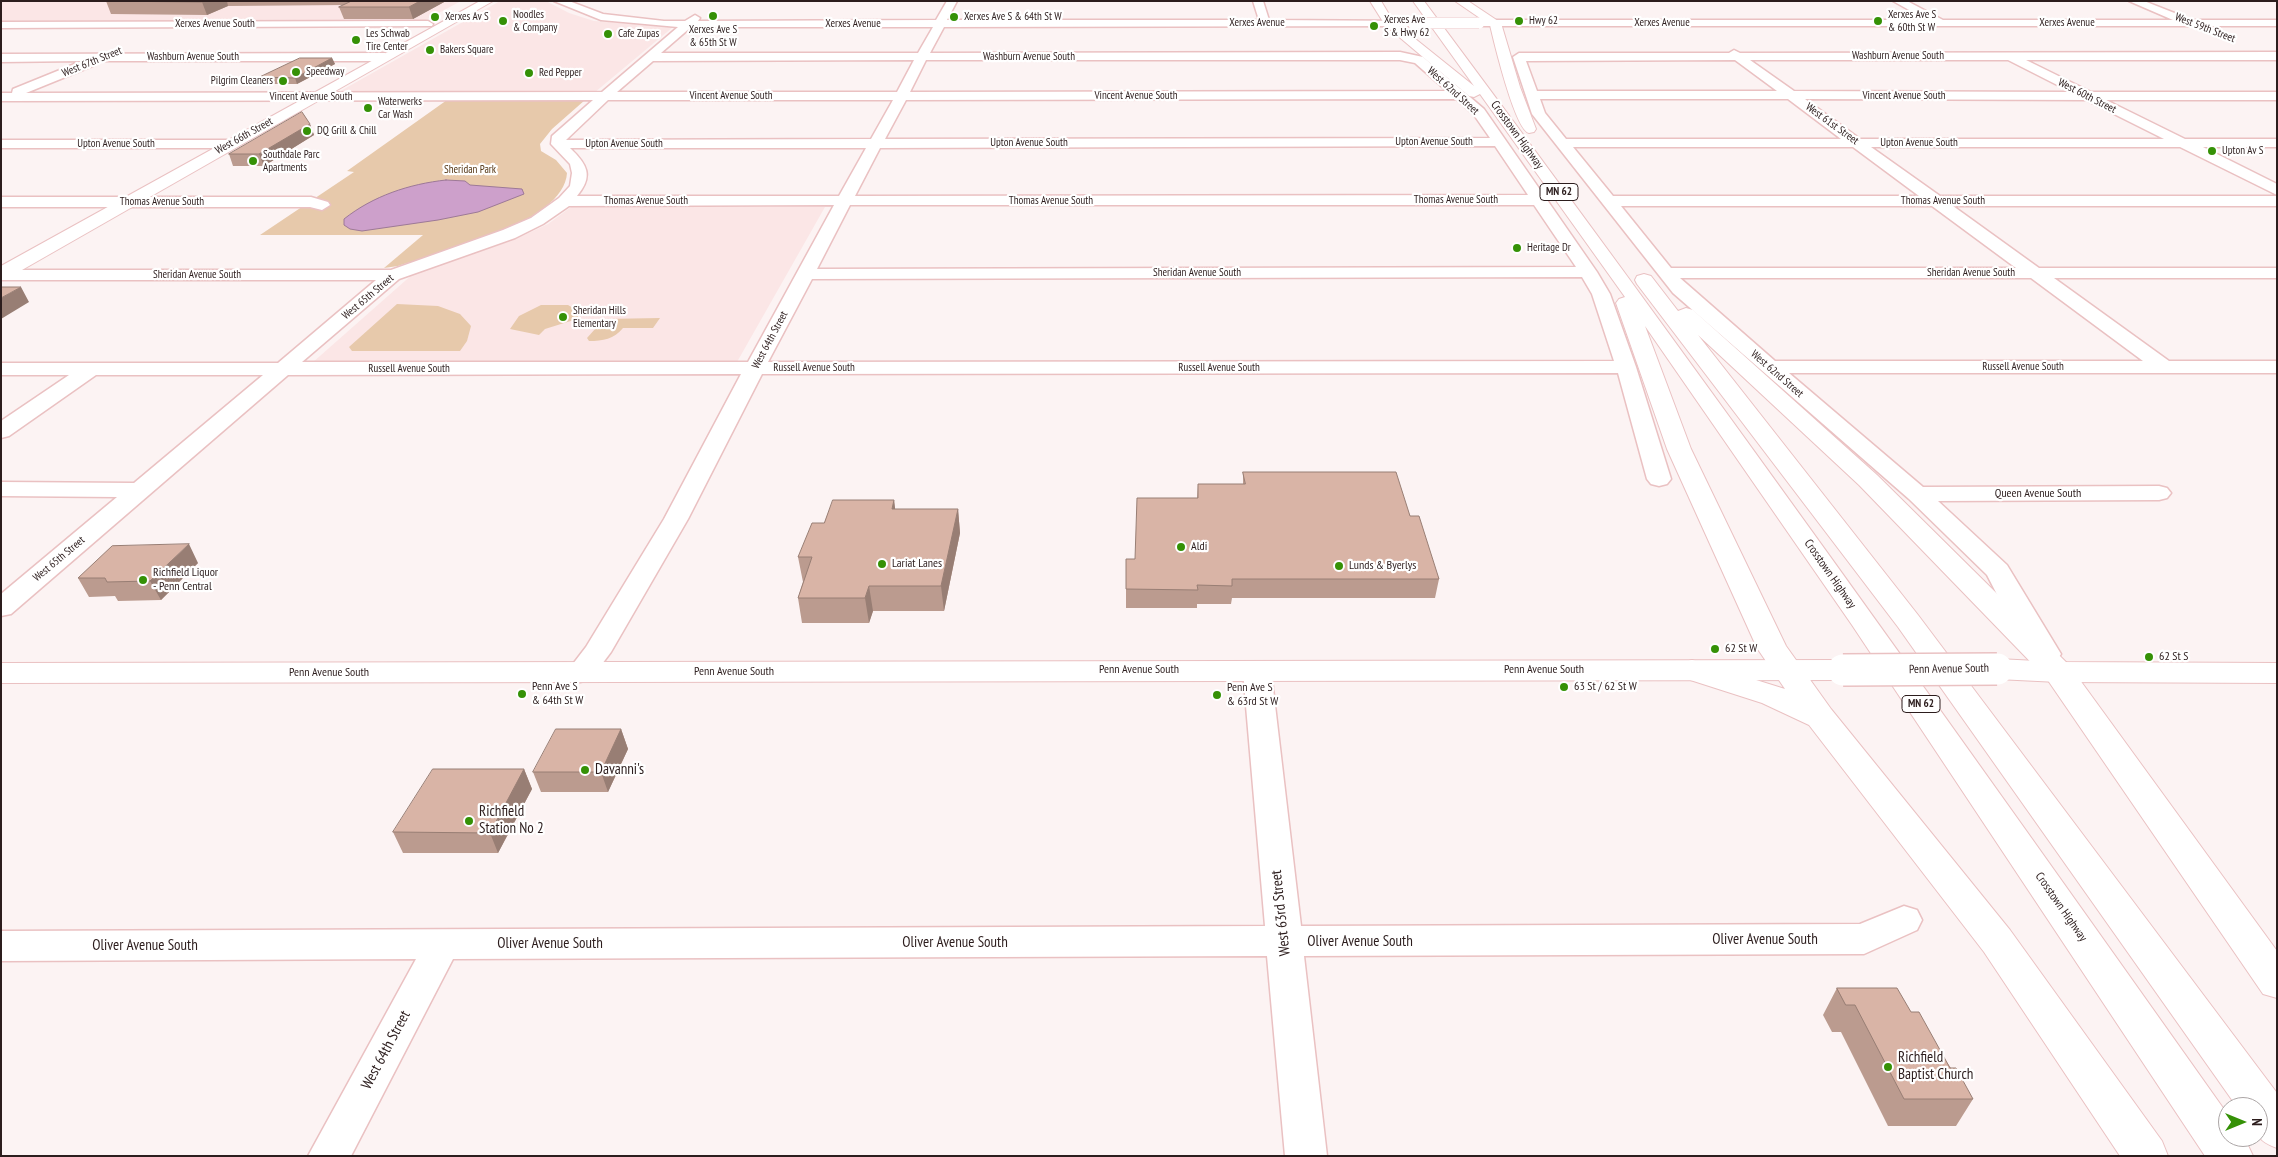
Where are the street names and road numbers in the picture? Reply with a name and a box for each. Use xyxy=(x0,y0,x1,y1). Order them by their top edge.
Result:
street label: West 59th Street xyxy=(2173,10,2237,46)
street label: Xerxes Avenue xyxy=(1229,16,1285,30)
street label: Xerxes Avenue xyxy=(1634,16,1690,30)
street label: Xerxes Avenue xyxy=(2039,16,2095,30)
street label: Xerxes Avenue South xyxy=(175,17,255,31)
street label: Xerxes Avenue xyxy=(825,17,881,31)
street label: West 67th Street xyxy=(60,44,124,80)
street label: Washburn Avenue South xyxy=(1852,49,1944,63)
street label: Washburn Avenue South xyxy=(147,50,239,64)
street label: Washburn Avenue South xyxy=(983,50,1075,64)
street label: West 62nd Street xyxy=(1424,64,1482,118)
street label: West 60th Street xyxy=(2056,76,2118,116)
street label: Vincent Avenue South xyxy=(689,89,773,103)
street label: Vincent Avenue South xyxy=(1094,89,1178,103)
street label: Vincent Avenue South xyxy=(1862,89,1946,103)
street label: Vincent Avenue South xyxy=(269,90,353,104)
street label: Crosstown Highway xyxy=(1487,98,1547,172)
street label: West 61st Street xyxy=(1803,100,1861,148)
street label: West 66th Street xyxy=(213,115,275,157)
street label: Upton Avenue South xyxy=(1395,135,1473,149)
street label: Upton Avenue South xyxy=(990,136,1068,150)
street label: Upton Avenue South xyxy=(1880,136,1958,150)
street label: Upton Avenue South xyxy=(77,137,155,151)
street label: Upton Avenue South xyxy=(585,137,663,151)
road number: MN 62 xyxy=(1540,183,1578,200)
street label: Thomas Avenue South xyxy=(1414,193,1498,207)
street label: Thomas Avenue South xyxy=(604,194,688,208)
street label: Thomas Avenue South xyxy=(1009,194,1093,208)
street label: Thomas Avenue South xyxy=(1901,194,1985,208)
street label: Thomas Avenue South xyxy=(120,195,204,209)
street label: Sheridan Avenue South xyxy=(1153,266,1241,280)
street label: Sheridan Avenue South xyxy=(1927,266,2015,280)
street label: Sheridan Avenue South xyxy=(153,268,241,282)
street label: West 65th Street xyxy=(339,272,397,322)
street label: West 64th Street xyxy=(749,309,791,371)
street label: West 62nd Street xyxy=(1748,348,1806,400)
street label: Russell Avenue South xyxy=(1982,360,2064,374)
street label: Russell Avenue South xyxy=(773,361,855,375)
street label: Russell Avenue South xyxy=(1178,361,1260,375)
street label: Russell Avenue South xyxy=(368,362,450,376)
street label: Queen Avenue South xyxy=(1995,487,2081,501)
street label: West 65th Street xyxy=(30,534,88,584)
street label: Crosstown Highway xyxy=(1801,537,1859,611)
street label: Penn Avenue South xyxy=(1909,661,1989,677)
street label: Penn Avenue South xyxy=(1099,663,1179,677)
street label: Penn Avenue South xyxy=(1504,663,1584,677)
street label: Penn Avenue South xyxy=(694,665,774,679)
street label: Penn Avenue South xyxy=(289,666,369,680)
road number: MN 62 xyxy=(1902,696,1940,712)
street label: West 63rd Street xyxy=(1268,869,1294,957)
street label: Crosstown Highway xyxy=(2032,870,2090,944)
street label: Oliver Avenue South xyxy=(1712,931,1818,949)
street label: Oliver Avenue South xyxy=(1307,933,1413,951)
street label: Oliver Avenue South xyxy=(902,934,1008,952)
street label: Oliver Avenue South xyxy=(497,935,603,953)
street label: Oliver Avenue South xyxy=(92,937,198,955)
street label: West 64th Street xyxy=(358,1008,414,1092)

